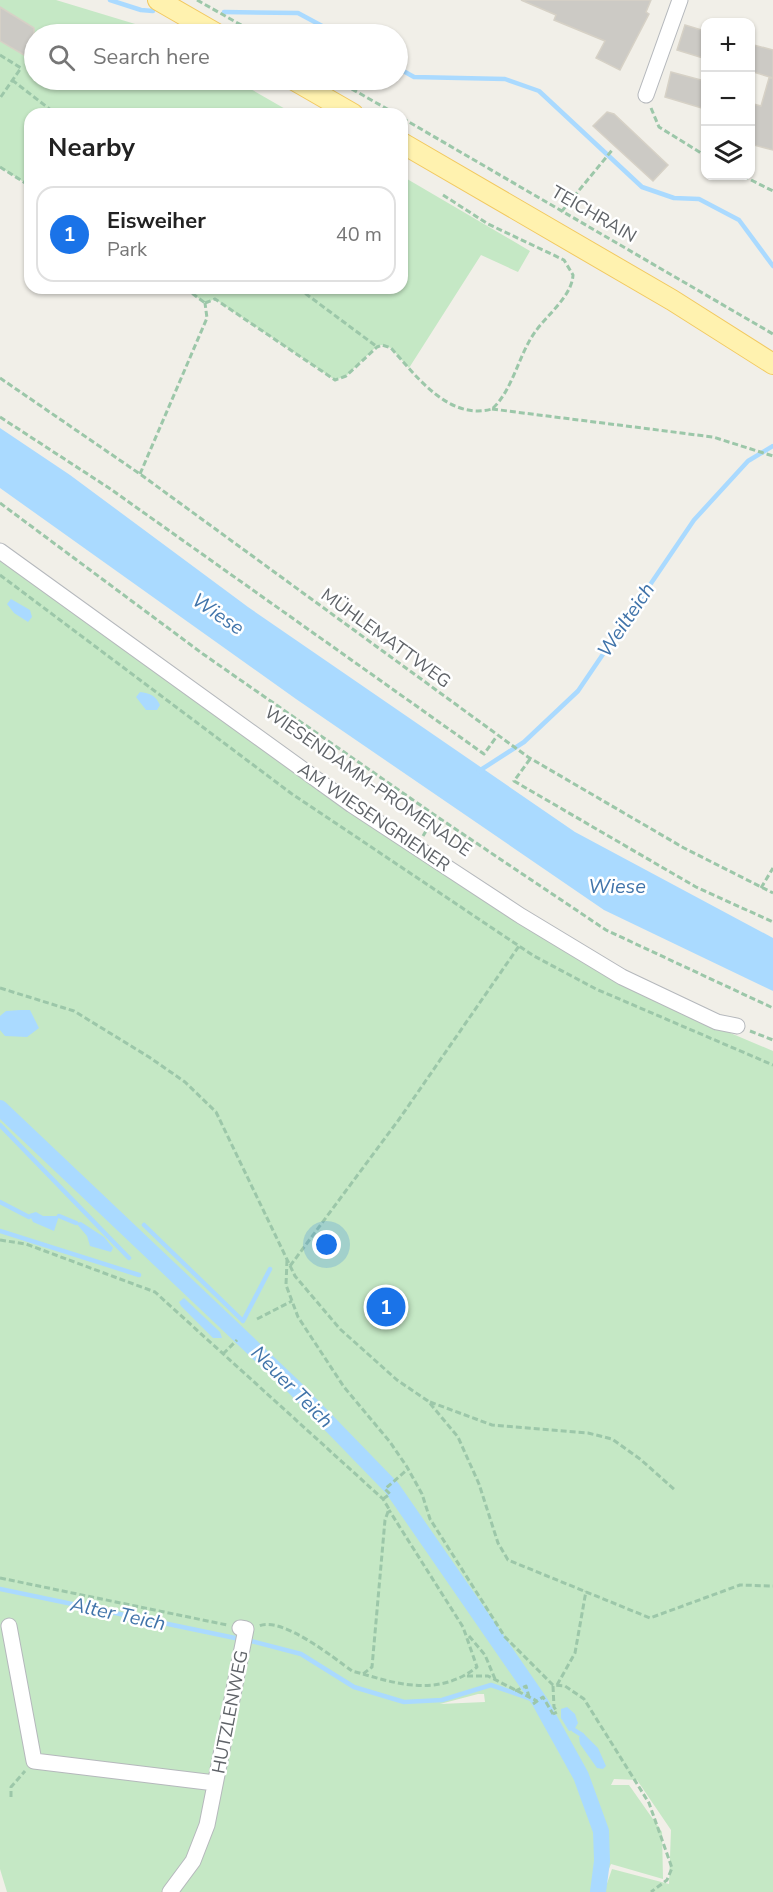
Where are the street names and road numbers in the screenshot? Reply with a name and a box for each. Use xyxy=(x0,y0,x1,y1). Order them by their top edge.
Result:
street label: TEICHRAIN xyxy=(547,180,641,248)
street label: MÜHLEMATTWEG xyxy=(316,583,456,693)
street label: WIESENDAMM-PROMENADE xyxy=(260,700,476,862)
street label: AM WIESENGRIENER xyxy=(293,757,455,877)
street label: HUTZLENWEG xyxy=(206,1648,254,1776)

